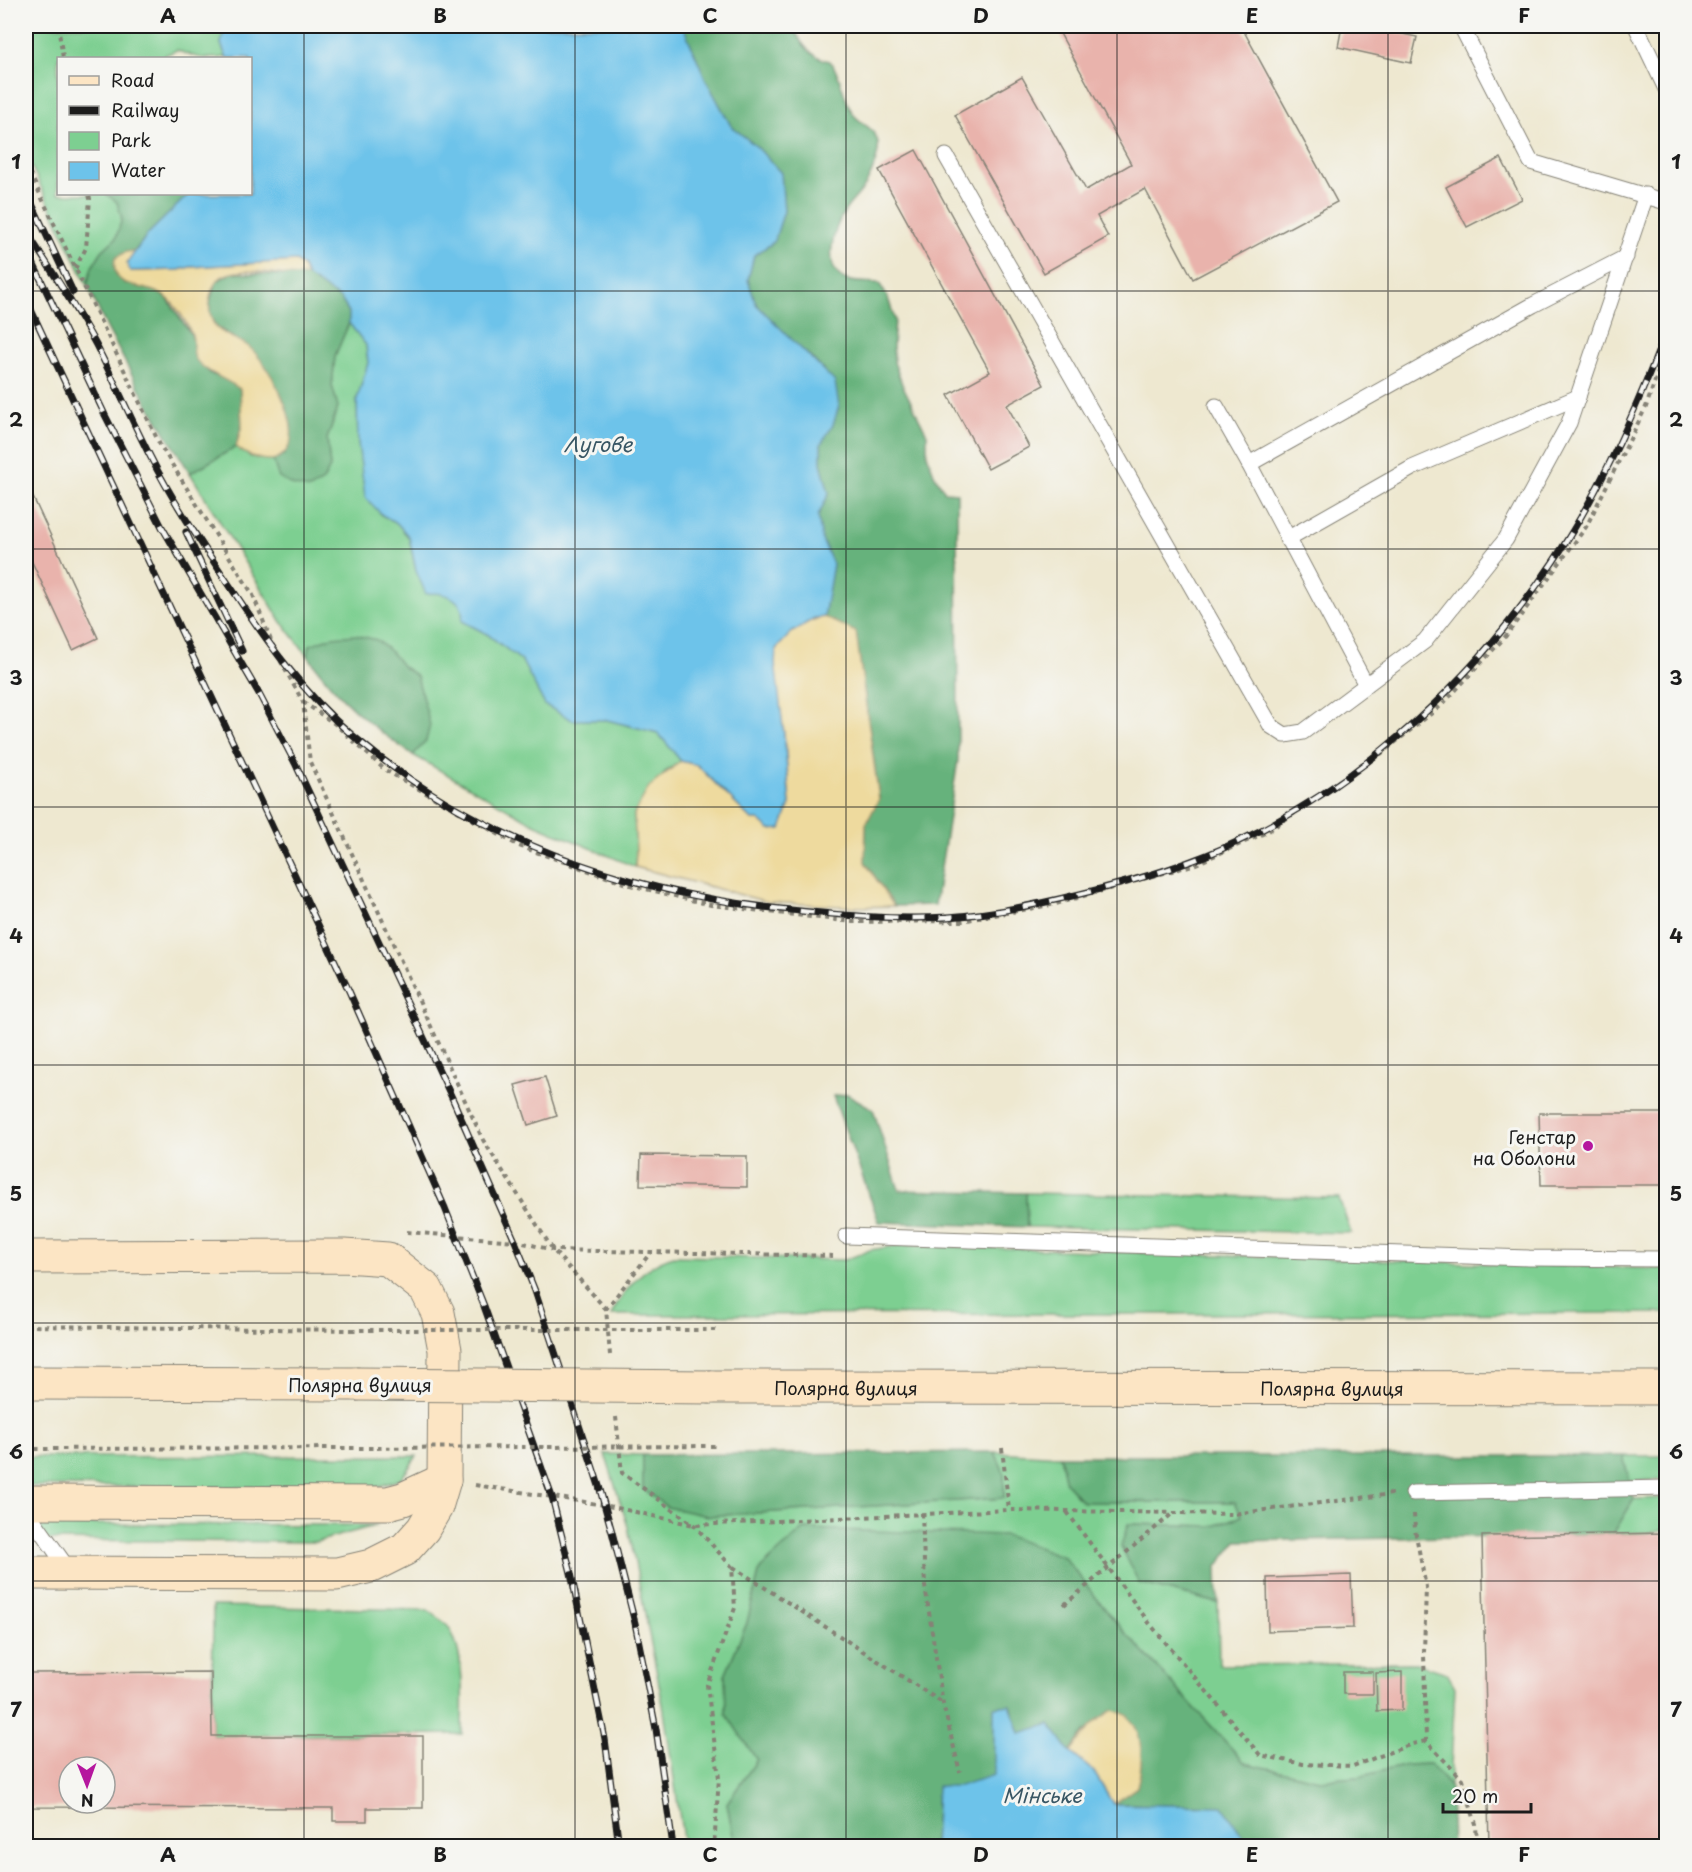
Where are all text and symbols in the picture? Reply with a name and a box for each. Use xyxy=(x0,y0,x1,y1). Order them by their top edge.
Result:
text: A xyxy=(160,0,176,30)
text: B xyxy=(433,0,447,30)
text: C xyxy=(702,0,718,30)
text: D xyxy=(973,0,989,30)
text: E xyxy=(1246,0,1258,30)
text: F xyxy=(1518,0,1530,30)
legend xyxy=(57,57,252,195)
text: Road xyxy=(111,66,155,93)
text: Railway xyxy=(111,96,179,123)
text: Park xyxy=(111,126,151,153)
text: 1 xyxy=(11,146,21,176)
text: 1 xyxy=(1671,146,1681,176)
text: Water xyxy=(111,156,166,183)
text: 2 xyxy=(9,404,23,434)
text: 2 xyxy=(1669,404,1683,434)
water label: Лугове xyxy=(564,429,633,459)
text: 3 xyxy=(9,662,23,692)
text: 3 xyxy=(1669,662,1683,692)
text: 4 xyxy=(9,920,23,950)
text: 4 xyxy=(1669,920,1683,950)
place label: Генстар на Оболони xyxy=(1472,1123,1576,1171)
marker: Генстар на Оболони xyxy=(1581,1139,1595,1153)
text: 5 xyxy=(10,1178,22,1208)
text: 5 xyxy=(1670,1178,1682,1208)
street label: Полярна вулиця xyxy=(288,1371,432,1398)
street label: Полярна вулиця xyxy=(774,1374,918,1401)
street label: Полярна вулиця xyxy=(1260,1374,1404,1401)
text: 6 xyxy=(9,1436,23,1466)
text: 6 xyxy=(1669,1436,1683,1466)
text: 7 xyxy=(10,1694,22,1724)
text: 7 xyxy=(1670,1694,1682,1724)
north arrow xyxy=(57,1755,117,1815)
scale bar xyxy=(1443,1776,1532,1814)
water label: Мінське xyxy=(1002,1780,1083,1810)
text: 20 m xyxy=(1452,1782,1498,1809)
text: N xyxy=(81,1789,94,1813)
text: A xyxy=(160,1839,176,1869)
text: B xyxy=(433,1839,447,1869)
text: C xyxy=(702,1839,718,1869)
text: D xyxy=(973,1839,989,1869)
text: E xyxy=(1246,1839,1258,1869)
text: F xyxy=(1518,1839,1530,1869)

